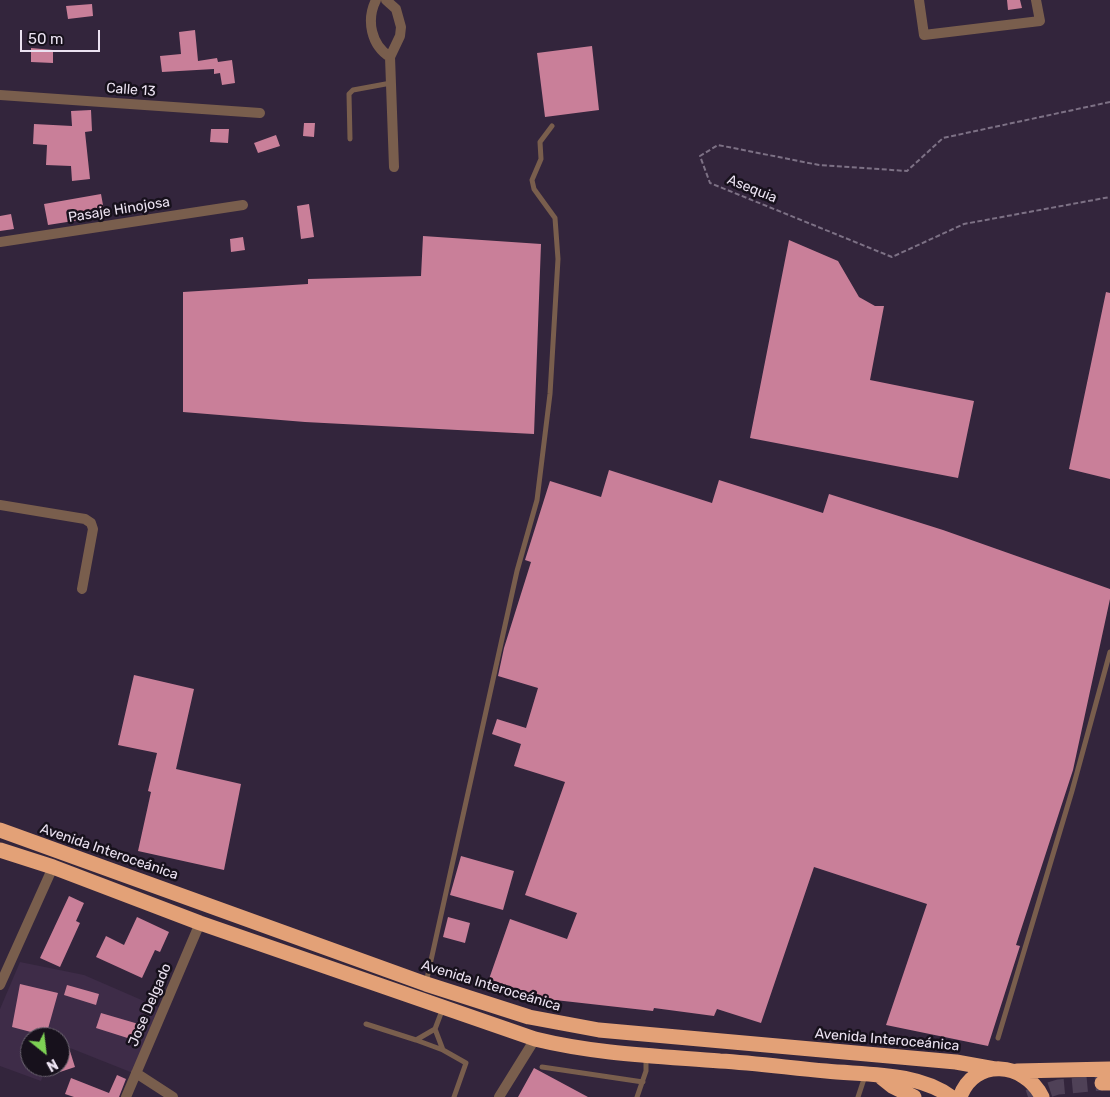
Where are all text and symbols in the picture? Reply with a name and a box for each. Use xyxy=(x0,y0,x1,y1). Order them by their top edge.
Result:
scale bar xyxy=(22,20,102,52)
text: 50 m xyxy=(28,30,63,48)
street label: Calle 13 xyxy=(106,80,156,100)
street label: Asequia xyxy=(725,171,779,207)
street label: Pasaje Hinojosa xyxy=(67,194,171,226)
street label: Avenida Interoceánica xyxy=(38,820,180,884)
street label: Avenida Interoceánica xyxy=(419,957,563,1015)
street label: Jose Delgado xyxy=(125,961,175,1049)
street label: Avenida Interoceánica xyxy=(814,1025,960,1055)
north arrow xyxy=(20,1027,70,1077)
text: N xyxy=(44,1055,61,1075)

